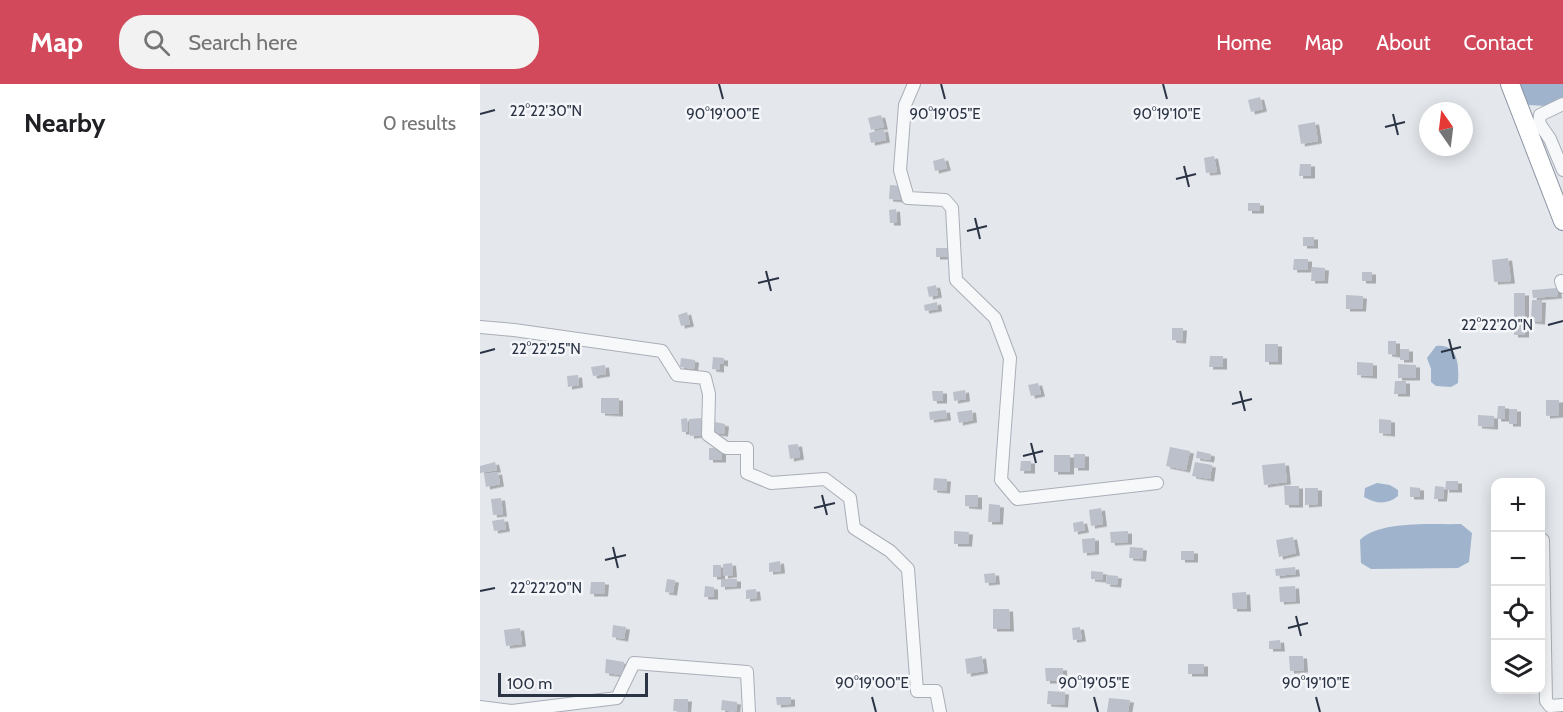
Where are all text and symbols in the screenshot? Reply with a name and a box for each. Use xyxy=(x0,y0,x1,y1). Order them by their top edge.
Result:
search box xyxy=(119,15,539,69)
text: Map xyxy=(30,25,83,59)
icon: search xyxy=(140,26,173,59)
text: Search here xyxy=(188,29,297,56)
text: Home xyxy=(1216,30,1272,55)
text: Map xyxy=(1305,30,1343,55)
text: About xyxy=(1376,30,1430,55)
text: Contact xyxy=(1463,30,1533,55)
text: 22°22'30"N xyxy=(510,102,582,120)
north arrow xyxy=(1419,102,1473,156)
text: 90°19'00"E xyxy=(686,105,760,123)
text: 90°19'05"E xyxy=(909,105,981,123)
text: 90°19'10"E xyxy=(1133,105,1201,123)
text: Nearby xyxy=(24,107,105,139)
text: 0 results xyxy=(383,111,456,135)
text: 22°22'20"N xyxy=(1461,316,1533,334)
text: 22°22'25"N xyxy=(511,340,581,358)
map controls xyxy=(1491,478,1545,694)
button: + xyxy=(1491,478,1545,532)
button: − xyxy=(1491,532,1545,586)
text: 22°22'20"N xyxy=(510,579,582,597)
button: locate xyxy=(1491,586,1545,640)
button: layers xyxy=(1491,640,1545,694)
scale bar xyxy=(498,670,648,698)
text: 100 m xyxy=(507,674,552,693)
text: 90°19'00"E xyxy=(835,674,909,692)
text: 90°19'05"E xyxy=(1058,674,1130,692)
text: 90°19'10"E xyxy=(1282,674,1350,692)

